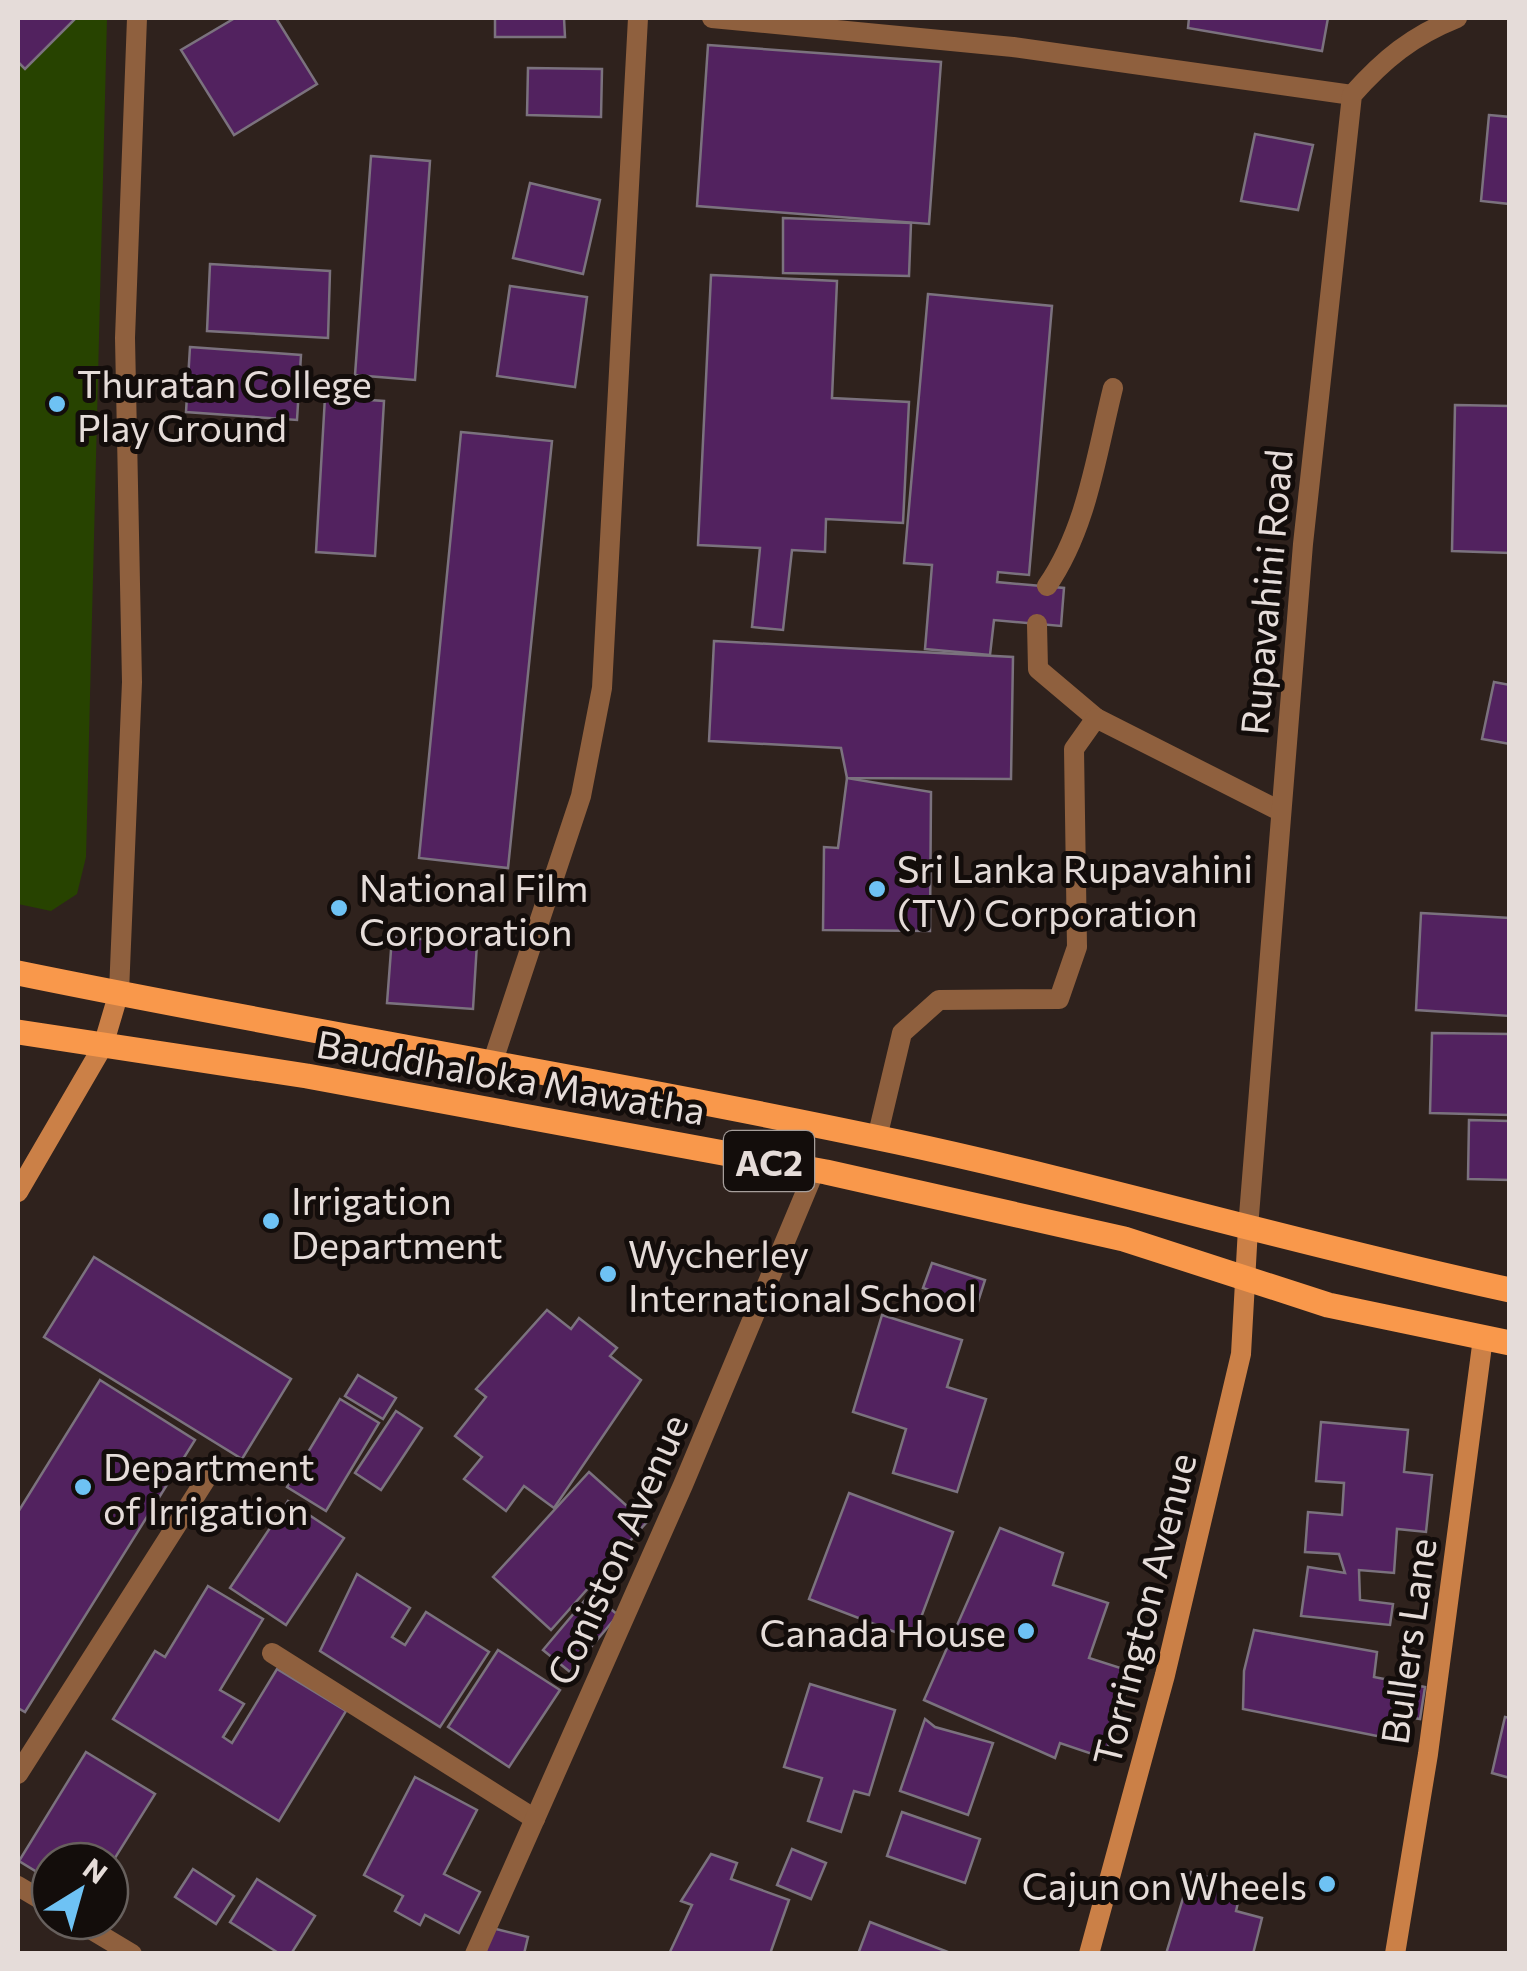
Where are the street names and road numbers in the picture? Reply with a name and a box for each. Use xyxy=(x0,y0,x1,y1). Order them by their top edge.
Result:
street label: Rupavahini Road xyxy=(1229,447,1301,737)
street label: Bauddhaloka Mawatha xyxy=(313,1019,709,1133)
road number: AC2 xyxy=(724,1131,814,1191)
street label: Coniston Avenue xyxy=(535,1406,697,1692)
street label: Torrington Avenue xyxy=(1081,1448,1205,1770)
street label: Bullers Lane xyxy=(1369,1535,1445,1747)

